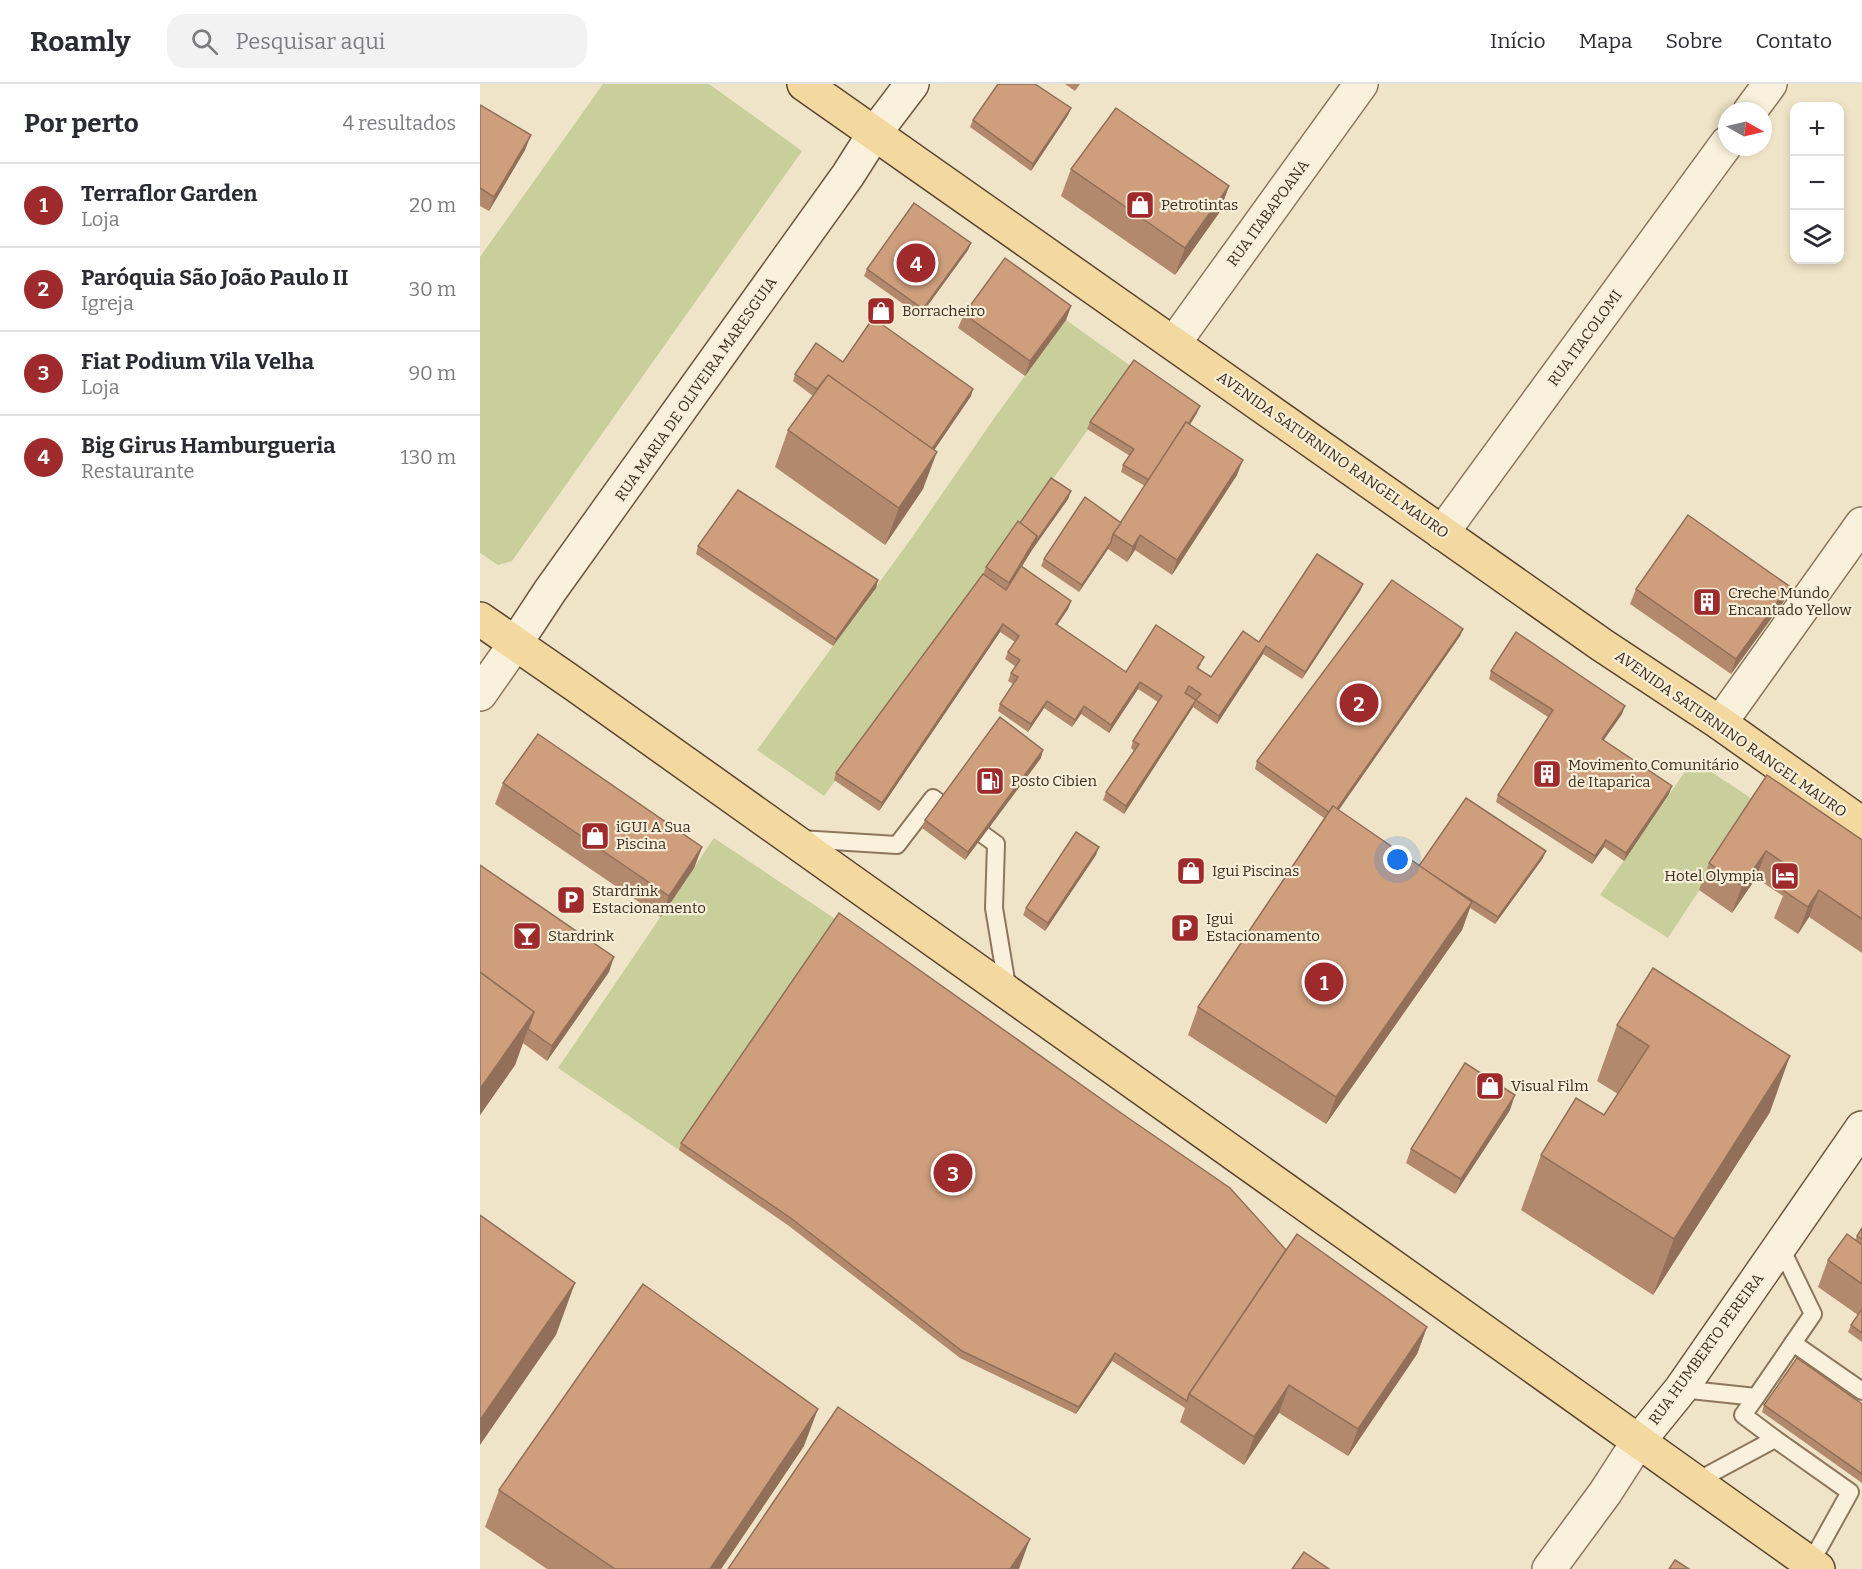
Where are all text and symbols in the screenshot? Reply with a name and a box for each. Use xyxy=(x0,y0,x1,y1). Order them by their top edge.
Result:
search box xyxy=(167,14,587,68)
text: Roamly xyxy=(30,25,131,58)
icon: search xyxy=(188,25,221,58)
text: Pesquisar aqui xyxy=(236,28,385,55)
text: Início xyxy=(1490,28,1546,54)
text: Mapa xyxy=(1579,28,1633,54)
text: Sobre xyxy=(1666,28,1722,54)
text: Contato xyxy=(1755,28,1832,54)
north arrow xyxy=(1718,102,1772,156)
map controls xyxy=(1790,102,1844,264)
button: + xyxy=(1790,102,1844,156)
text: Por perto xyxy=(24,108,139,139)
text: 4 resultados xyxy=(342,111,456,135)
street label: RUA ITABAPOANA xyxy=(1223,156,1313,270)
button: − xyxy=(1790,156,1844,210)
text: Terraflor Garden xyxy=(81,180,257,207)
shop icon: Petrotintas xyxy=(1124,189,1156,221)
text: 1 xyxy=(39,193,48,217)
text: 20 m xyxy=(409,193,456,217)
place label: Petrotintas xyxy=(1161,196,1238,214)
text: Loja xyxy=(81,207,120,231)
button: layers xyxy=(1790,210,1844,264)
pin: 4 xyxy=(896,240,936,285)
text: Paróquia São João Paulo II xyxy=(81,264,348,291)
street label: RUA MARIA DE OLIVEIRA MARESGUIA xyxy=(611,273,781,505)
text: 2 xyxy=(38,277,49,301)
text: 30 m xyxy=(409,277,456,301)
street label: RUA ITACOLOMI xyxy=(1544,286,1626,390)
text: Igreja xyxy=(81,291,134,315)
shop icon: Borracheiro xyxy=(865,295,897,327)
place label: Borracheiro xyxy=(902,302,985,320)
text: Fiat Podium Vila Velha xyxy=(81,348,314,375)
text: 3 xyxy=(38,361,49,385)
text: 90 m xyxy=(408,361,456,385)
street label: AVENIDA SATURNINO RANGEL MAURO xyxy=(1214,368,1452,542)
text: Loja xyxy=(81,375,120,399)
text: Big Girus Hamburgueria xyxy=(81,432,336,459)
text: 4 xyxy=(37,445,50,469)
text: 130 m xyxy=(401,445,456,469)
text: Restaurante xyxy=(81,459,194,483)
place label: Creche Mundo Encantado Yellow xyxy=(1728,584,1852,619)
building icon: Creche Mundo Encantado Yellow xyxy=(1691,586,1723,618)
street label: AVENIDA SATURNINO RANGEL MAURO xyxy=(1612,647,1850,821)
pin: 2 xyxy=(1340,680,1378,726)
place label: Movimento Comunitário de Itaparica xyxy=(1568,756,1739,791)
building icon: Movimento Comunitário de Itaparica xyxy=(1531,758,1563,790)
fuel station icon: Posto Cibien xyxy=(974,765,1006,797)
place label: Posto Cibien xyxy=(1011,772,1097,790)
place label: iGUI A Sua Piscina xyxy=(616,818,691,853)
shop icon: iGUI A Sua Piscina xyxy=(579,820,611,852)
your location xyxy=(1383,845,1412,874)
shop icon: Igui Piscinas xyxy=(1175,855,1207,887)
hotel icon: Hotel Olympia xyxy=(1769,860,1801,892)
place label: Igui Piscinas xyxy=(1212,862,1299,880)
place label: Hotel Olympia xyxy=(1664,867,1764,885)
place label: Stardrink Estacionamento xyxy=(592,882,706,917)
parking icon: Stardrink Estacionamento xyxy=(555,884,587,916)
place label: Igui Estacionamento xyxy=(1206,910,1320,945)
parking icon: Igui Estacionamento xyxy=(1169,912,1201,944)
bar icon: Stardrink xyxy=(511,920,543,952)
place label: Stardrink xyxy=(548,927,615,945)
pin: 1 xyxy=(1304,960,1344,1004)
shop icon: Visual Film xyxy=(1474,1070,1506,1102)
place label: Visual Film xyxy=(1511,1077,1589,1095)
pin: 3 xyxy=(934,1150,972,1196)
street label: RUA HUMBERTO PEREIRA xyxy=(1645,1269,1767,1428)

